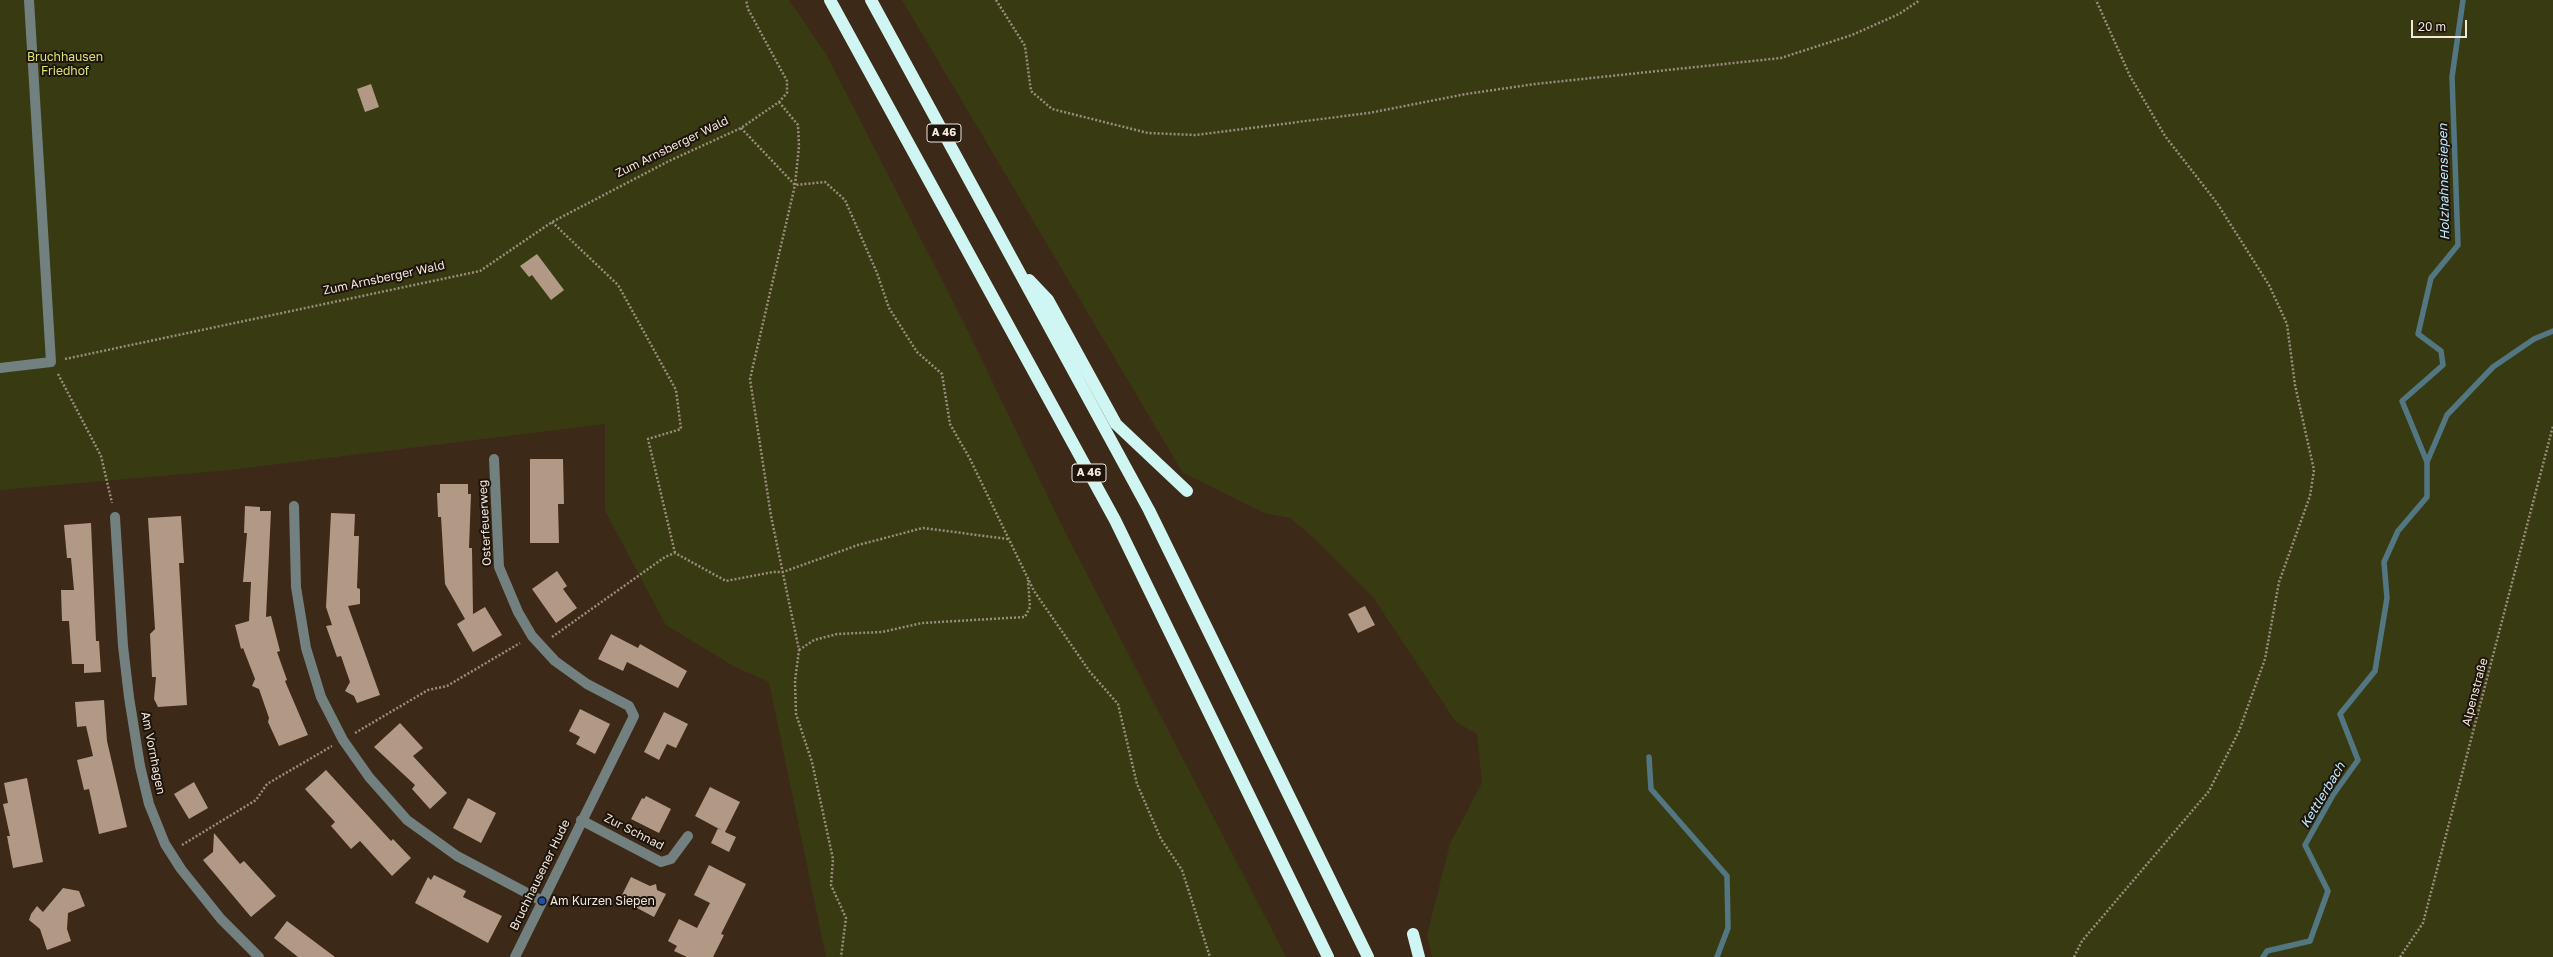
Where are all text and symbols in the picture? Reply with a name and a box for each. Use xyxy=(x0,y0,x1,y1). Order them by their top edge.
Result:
scale bar xyxy=(2413,12,2469,38)
text: 20 m xyxy=(2418,19,2446,34)
park label: Bruchhausen Friedhof xyxy=(27,50,103,78)
street label: Zum Arnsberger Wald xyxy=(613,113,731,181)
water label: Holzhahnensiepen xyxy=(2435,123,2453,241)
road number: A 46 xyxy=(927,124,961,142)
street label: Zum Arnsberger Wald xyxy=(322,258,446,298)
road number: A 46 xyxy=(1072,464,1106,482)
street label: Osterfeuerweg xyxy=(476,480,494,566)
street label: Alpenstraße xyxy=(2459,656,2491,728)
street label: Am Vornhagen xyxy=(138,710,168,796)
water label: Kettlerbach xyxy=(2297,759,2349,831)
street label: Zur Schnad xyxy=(602,811,666,853)
street label: Bruchhausener Hude xyxy=(507,817,573,933)
place label: Am Kurzen Siepen xyxy=(550,894,655,908)
marker: Am Kurzen Siepen xyxy=(537,896,547,906)

